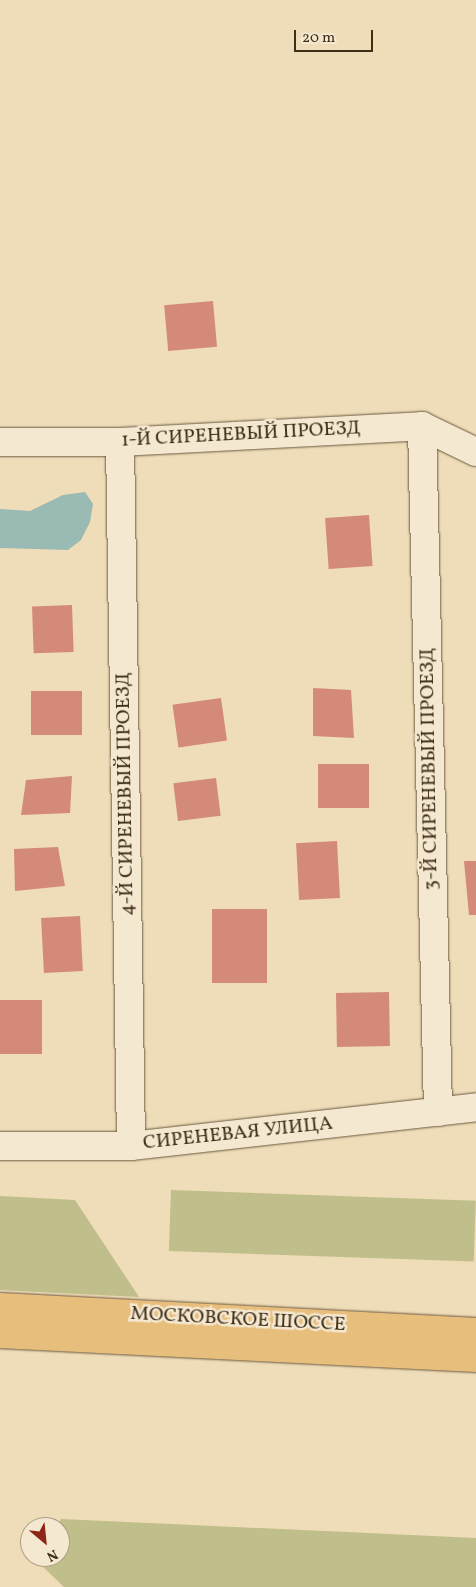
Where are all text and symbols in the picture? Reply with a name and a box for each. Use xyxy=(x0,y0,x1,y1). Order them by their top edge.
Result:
scale bar xyxy=(296,20,375,52)
text: 20 m xyxy=(302,28,335,49)
street label: 1-Й СИРЕНЕВЫЙ ПРОЕЗД xyxy=(121,417,361,453)
street label: 3-Й СИРЕНЕВЫЙ ПРОЕЗД xyxy=(416,647,444,891)
street label: 4-Й СИРЕНЕВЫЙ ПРОЕЗД xyxy=(112,672,140,916)
street label: СИРЕНЕВАЯ УЛИЦА xyxy=(142,1112,334,1156)
street label: МОСКОВСКОЕ ШОССЕ xyxy=(130,1302,346,1338)
north arrow xyxy=(20,1517,70,1567)
text: N xyxy=(43,1544,61,1566)

